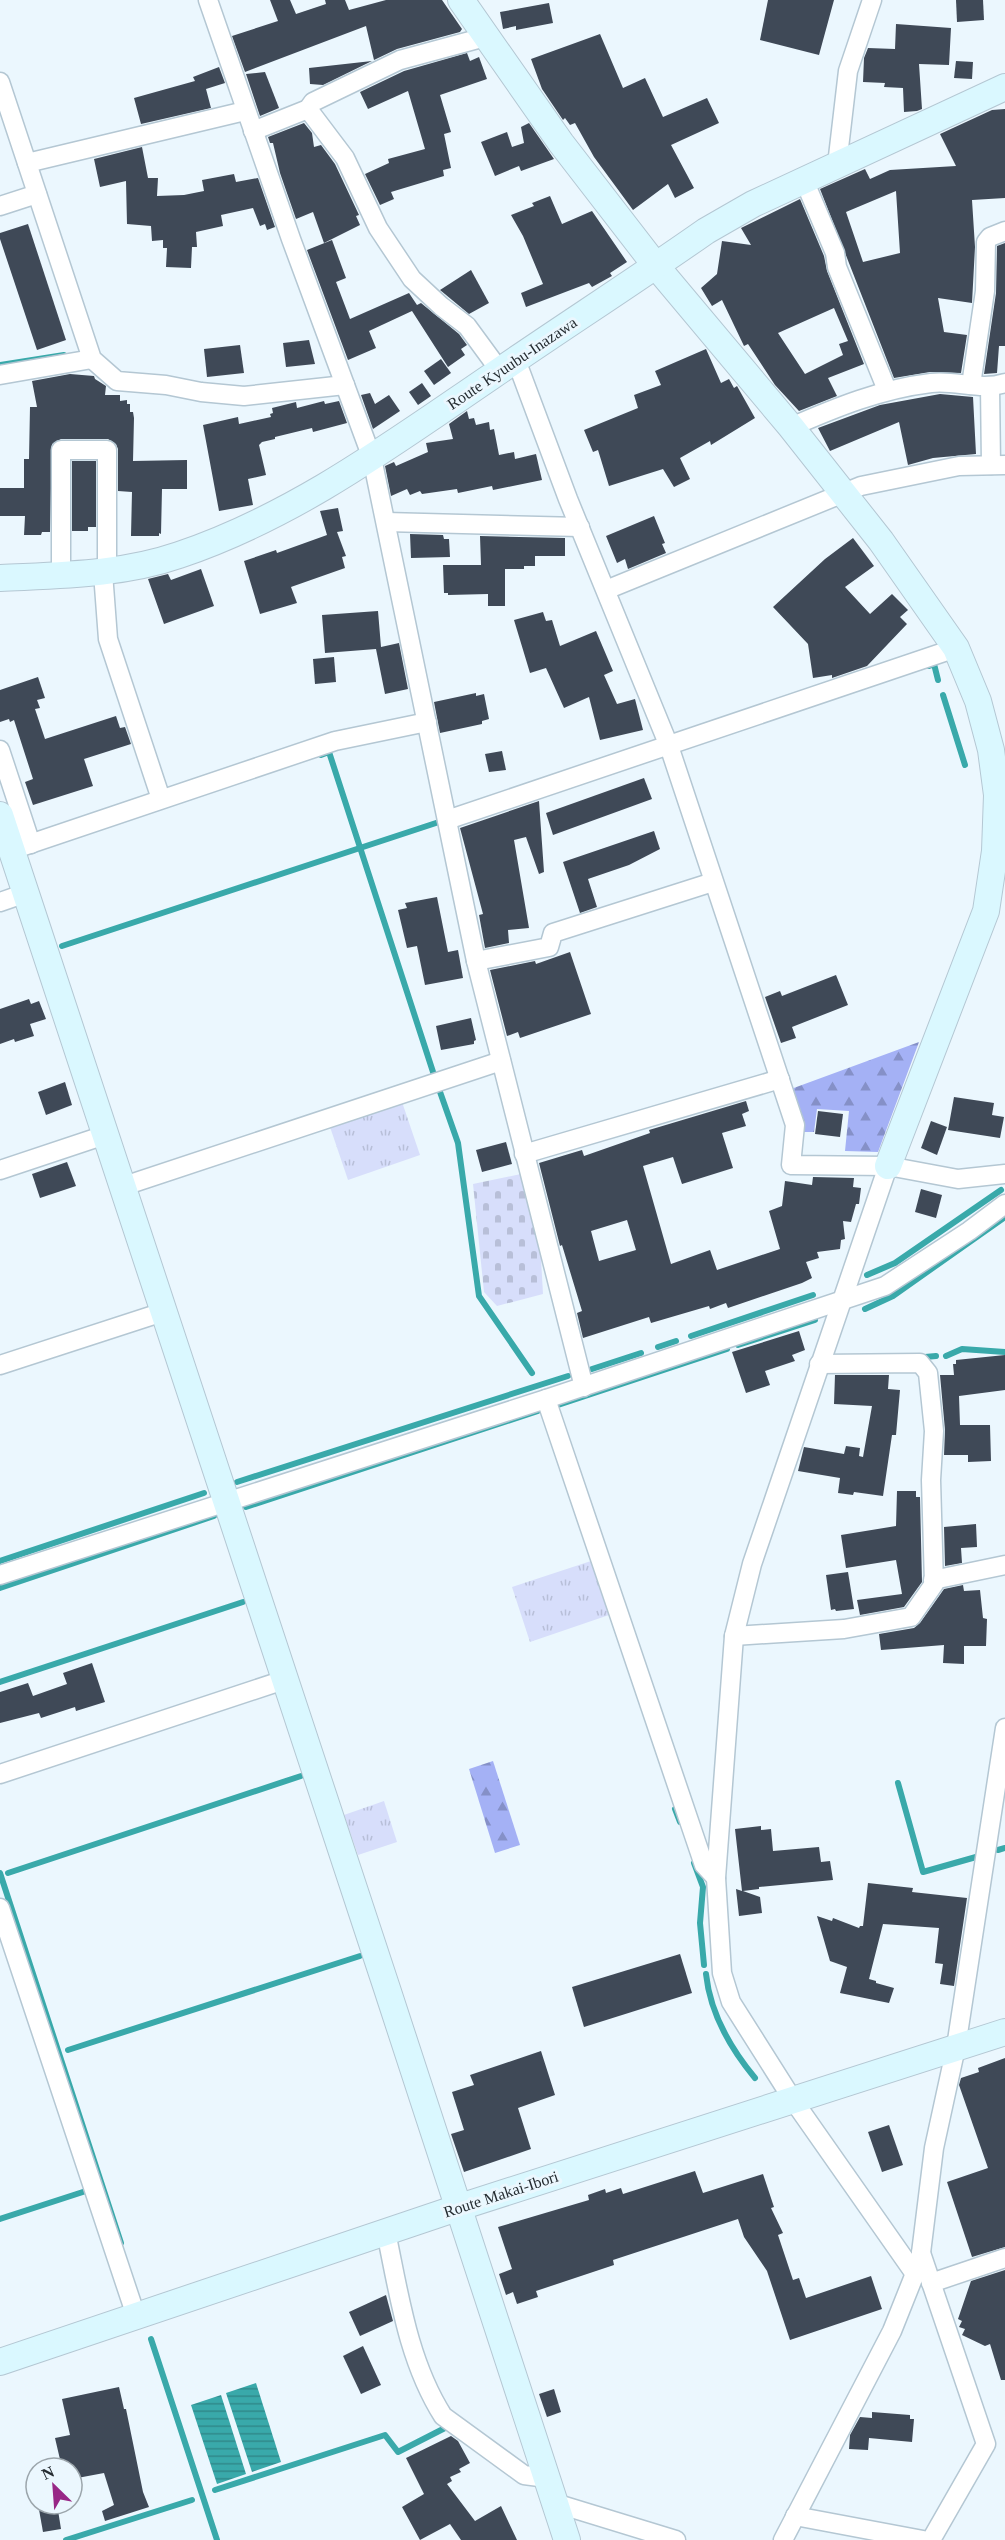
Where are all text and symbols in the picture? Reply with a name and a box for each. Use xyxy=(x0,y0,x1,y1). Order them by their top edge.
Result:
street label: Route Kyuubu-Inazawa xyxy=(444,313,580,413)
street label: Route Makai-Ibori xyxy=(442,2167,561,2221)
north arrow xyxy=(24,2456,84,2516)
text: N xyxy=(39,2463,57,2483)

